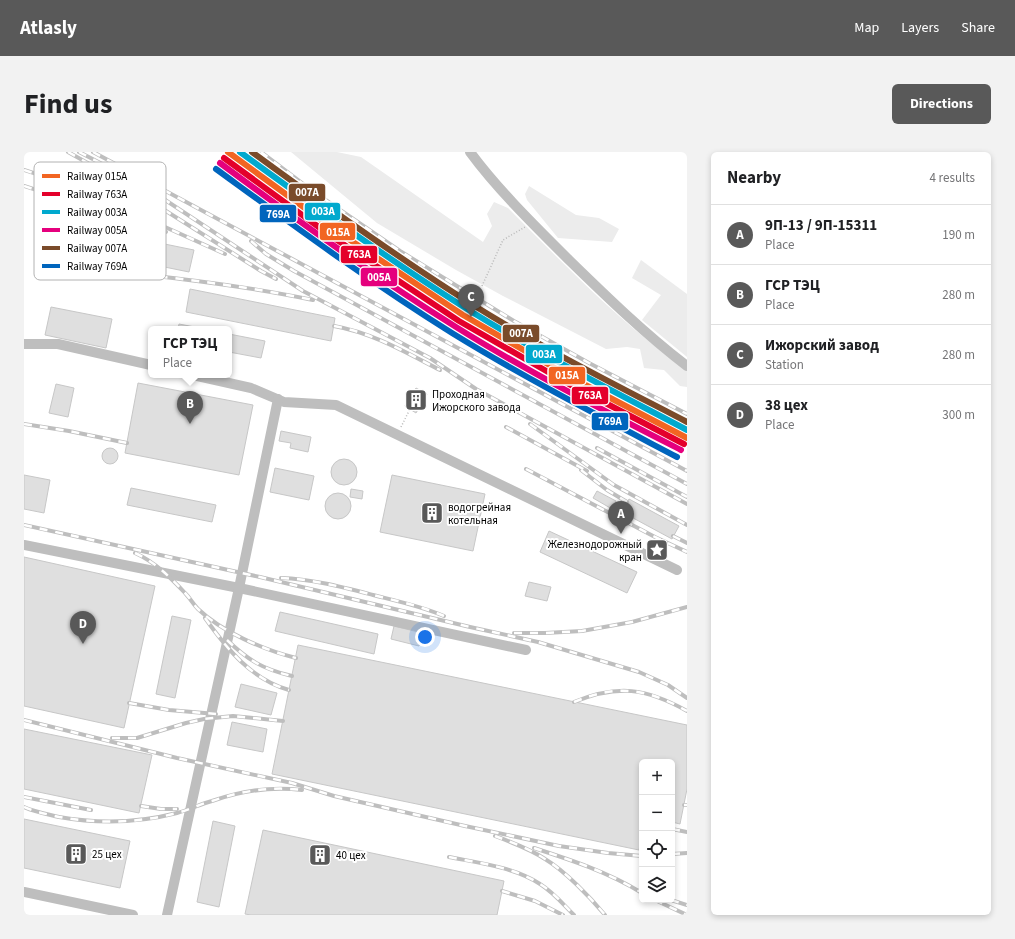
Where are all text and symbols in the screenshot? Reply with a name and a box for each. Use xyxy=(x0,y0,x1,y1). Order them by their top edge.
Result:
text: Atlasly xyxy=(20,15,77,42)
text: Map xyxy=(854,18,879,38)
text: Layers xyxy=(901,18,939,38)
text: Share xyxy=(961,18,995,38)
text: Find us xyxy=(24,84,112,124)
button: Directions xyxy=(892,84,991,124)
legend xyxy=(34,162,166,280)
text: Nearby xyxy=(727,166,781,190)
text: Railway 015А xyxy=(67,169,127,184)
text: 4 results xyxy=(930,169,975,187)
line badge: 007А xyxy=(288,183,326,202)
text: 007А xyxy=(295,185,320,200)
text: Railway 763А xyxy=(67,187,127,202)
line badge: 003А xyxy=(304,202,341,221)
line badge: 769А xyxy=(259,204,297,223)
text: 003А xyxy=(311,204,336,219)
text: Railway 003А xyxy=(67,205,127,220)
text: 769А xyxy=(266,207,291,222)
text: 9П-13 / 9П-15311 xyxy=(765,215,877,236)
line badge: 015А xyxy=(319,222,356,241)
text: Railway 005А xyxy=(67,223,127,238)
text: 015А xyxy=(326,225,351,240)
text: A xyxy=(736,226,744,244)
text: 190 m xyxy=(942,226,975,244)
text: Place xyxy=(765,236,794,254)
text: Railway 007А xyxy=(67,241,127,256)
line badge: 763А xyxy=(340,245,378,264)
text: 763А xyxy=(347,247,372,262)
text: Railway 769А xyxy=(67,259,127,274)
line badge: 005А xyxy=(360,267,398,287)
text: 005А xyxy=(367,270,392,285)
text: ГСР ТЭЦ xyxy=(765,275,820,296)
pin: C xyxy=(458,284,484,317)
text: B xyxy=(736,286,744,304)
text: 280 m xyxy=(942,286,975,304)
text: Place xyxy=(765,296,794,314)
line badge: 007А xyxy=(502,324,540,343)
popup xyxy=(148,326,232,378)
text: 007А xyxy=(509,326,534,341)
text: ГСР ТЭЦ xyxy=(163,333,217,354)
text: Ижорский завод xyxy=(765,335,879,356)
line badge: 003А xyxy=(525,344,563,364)
text: C xyxy=(736,346,744,364)
text: 280 m xyxy=(942,346,975,364)
text: 003А xyxy=(532,347,557,362)
text: Place xyxy=(163,354,192,372)
text: Station xyxy=(765,356,804,374)
line badge: 015А xyxy=(548,366,586,385)
text: 015А xyxy=(555,368,580,383)
line badge: 763А xyxy=(571,386,609,405)
building icon: Проходная Ижорского завода xyxy=(403,387,429,413)
place label: Проходная Ижорского завода xyxy=(432,387,521,415)
text: 763А xyxy=(578,388,603,403)
pin: B xyxy=(177,391,203,424)
text: 38 цех xyxy=(765,395,808,416)
text: D xyxy=(736,406,744,424)
text: 300 m xyxy=(942,406,975,424)
line badge: 769А xyxy=(591,412,629,431)
text: 769А xyxy=(598,414,623,429)
text: Place xyxy=(765,416,794,434)
building icon: водогрейная котельная xyxy=(419,500,445,526)
place label: водогрейная котельная xyxy=(448,500,511,528)
pin: A xyxy=(608,501,634,534)
place label: Железнодорожный кран xyxy=(548,537,642,565)
place icon: Железнодорожный кран xyxy=(644,537,670,563)
pin: D xyxy=(70,611,96,644)
your location xyxy=(415,627,435,647)
map controls xyxy=(639,759,675,903)
button: + xyxy=(639,759,675,795)
button: − xyxy=(639,795,675,831)
button: locate xyxy=(639,831,675,867)
building icon: 25 цех xyxy=(63,841,89,867)
building icon: 40 цех xyxy=(307,842,333,868)
place label: 25 цех xyxy=(92,847,122,862)
place label: 40 цех xyxy=(336,848,366,863)
button: layers xyxy=(639,867,675,903)

